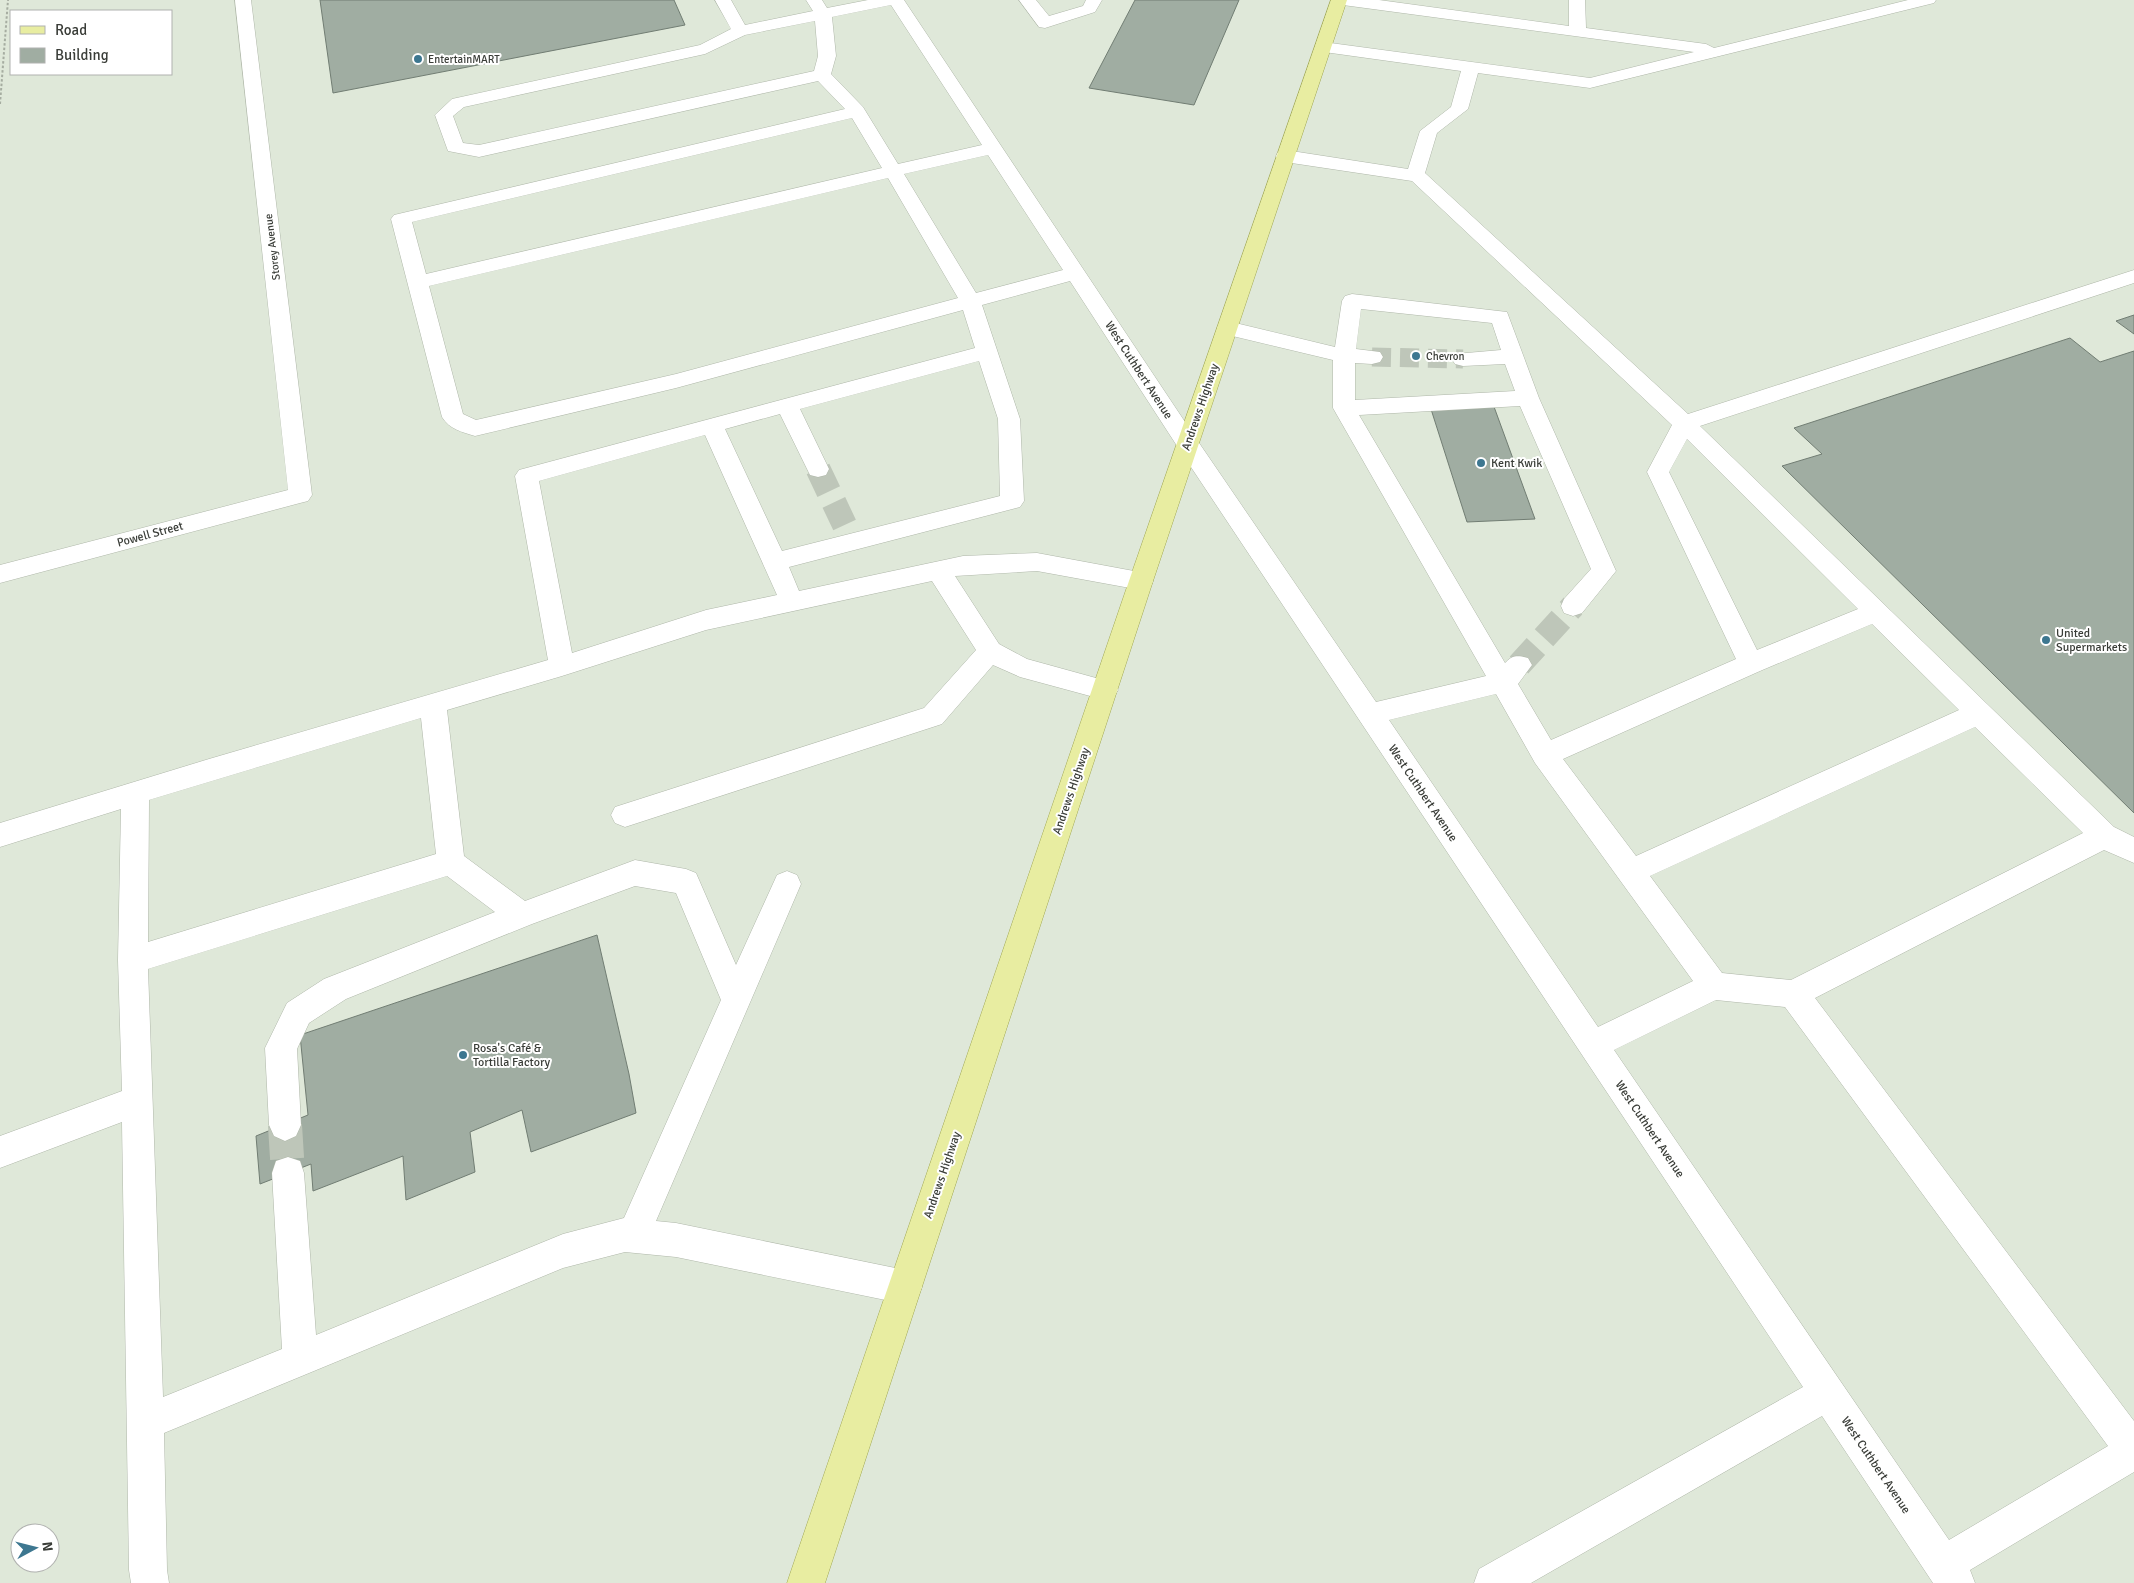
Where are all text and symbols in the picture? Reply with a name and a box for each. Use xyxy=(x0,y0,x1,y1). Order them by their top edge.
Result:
legend xyxy=(10,10,172,75)
text: Road xyxy=(55,21,87,39)
text: Building xyxy=(55,46,109,64)
marker: EntertainMART xyxy=(412,53,424,65)
place label: EntertainMART xyxy=(428,53,500,66)
street label: Storey Avenue xyxy=(262,213,283,281)
street label: West Cuthbert Avenue xyxy=(1101,319,1176,422)
marker: Chevron xyxy=(1410,350,1422,362)
place label: Chevron xyxy=(1426,350,1465,363)
street label: Andrews Highway xyxy=(1179,361,1223,453)
place label: Kent Kwik xyxy=(1491,456,1542,471)
marker: Kent Kwik xyxy=(1475,457,1487,469)
street label: Powell Street xyxy=(115,518,185,551)
place label: United Supermarkets xyxy=(2056,626,2127,655)
marker: United Supermarkets xyxy=(2040,634,2052,646)
street label: West Cuthbert Avenue xyxy=(1385,742,1461,845)
street label: Andrews Highway xyxy=(1050,745,1094,837)
place label: Rosa's Café & Tortilla Factory xyxy=(473,1041,551,1070)
marker: Rosa's Café & Tortilla Factory xyxy=(457,1049,469,1061)
street label: West Cuthbert Avenue xyxy=(1612,1078,1688,1181)
street label: Andrews Highway xyxy=(921,1129,965,1221)
street label: West Cuthbert Avenue xyxy=(1838,1414,1914,1517)
north arrow xyxy=(10,1523,60,1573)
text: N xyxy=(38,1541,56,1552)

